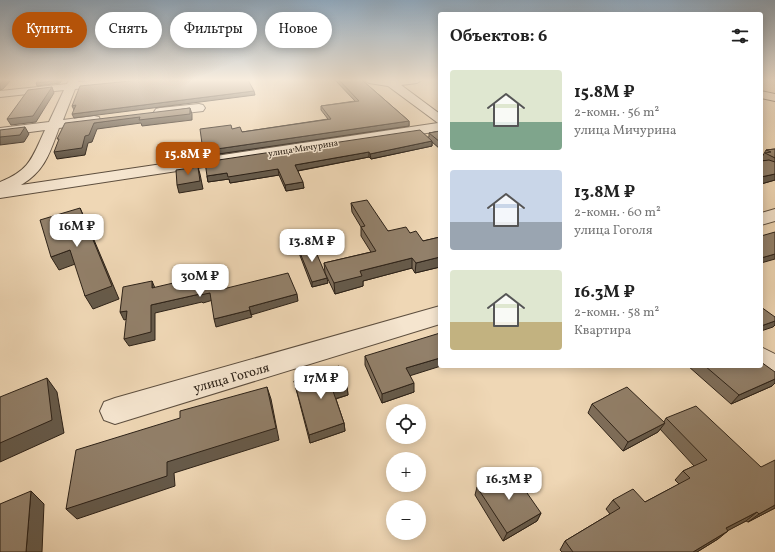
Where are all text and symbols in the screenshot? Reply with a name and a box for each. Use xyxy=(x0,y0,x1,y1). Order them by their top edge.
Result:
chip: Купить xyxy=(12,12,87,48)
chip: Снять xyxy=(95,12,162,48)
chip: Фильтры xyxy=(170,12,257,48)
chip: Новое xyxy=(265,12,332,48)
text: Объектов: 6 xyxy=(450,25,547,48)
icon: filters xyxy=(729,25,751,47)
text: 15.8M ₽ xyxy=(574,81,635,104)
icon: home xyxy=(482,86,530,134)
text: 2-комн. · 56 m² xyxy=(574,104,659,122)
text: улица Мичурина xyxy=(574,122,676,140)
street label: улица Мичурина xyxy=(267,136,340,160)
pin: 15.8M ₽ xyxy=(151,142,225,176)
text: 15.8M ₽ xyxy=(165,146,211,164)
text: 13.8M ₽ xyxy=(574,181,635,204)
icon: home xyxy=(482,186,530,234)
text: 2-комн. · 60 m² xyxy=(574,204,661,222)
pin: 16M ₽ xyxy=(49,214,105,248)
text: 16M ₽ xyxy=(59,218,95,236)
text: улица Гоголя xyxy=(574,222,652,240)
pin: 13.8M ₽ xyxy=(275,229,349,263)
text: 13.8M ₽ xyxy=(289,233,335,251)
pin: 30M ₽ xyxy=(172,264,228,298)
text: 30M ₽ xyxy=(181,268,219,286)
text: 16.3M ₽ xyxy=(574,281,635,304)
icon: home xyxy=(482,286,530,334)
text: 2-комн. · 58 m² xyxy=(574,304,659,322)
text: Квартира xyxy=(574,322,631,340)
street label: улица Гоголя xyxy=(191,359,272,398)
pin: 17M ₽ xyxy=(293,366,349,400)
text: 17M ₽ xyxy=(303,370,339,388)
map controls xyxy=(386,404,426,540)
button: locate xyxy=(386,404,426,444)
button: + xyxy=(386,452,426,492)
pin: 16.3M ₽ xyxy=(472,467,546,501)
text: 16.3M ₽ xyxy=(486,471,532,489)
button: − xyxy=(386,500,426,540)

